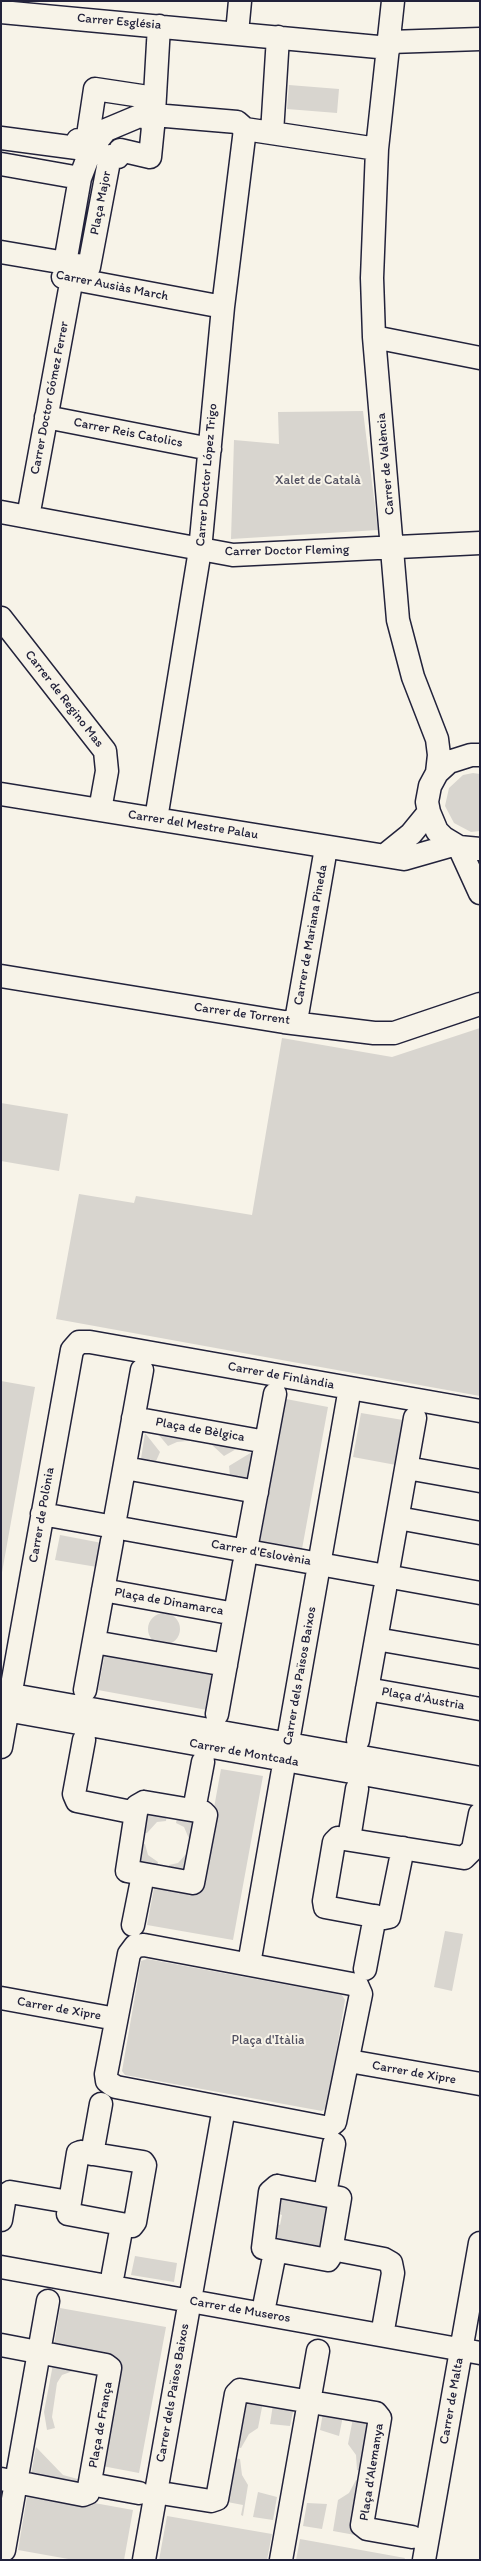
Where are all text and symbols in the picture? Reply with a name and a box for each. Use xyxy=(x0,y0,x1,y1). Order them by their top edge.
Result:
street label: Carrer Església xyxy=(76,11,162,33)
street label: Plaça Major xyxy=(87,170,115,236)
street label: Carrer Ausiàs March xyxy=(54,267,170,305)
street label: Carrer Doctor Gómez Ferrer xyxy=(27,320,73,476)
street label: Carrer Doctor López Trigo xyxy=(193,403,221,547)
street label: Carrer de València xyxy=(374,412,398,516)
street label: Carrer Reis Catolics xyxy=(72,415,184,451)
park label: Xalet de Català xyxy=(275,473,361,489)
street label: Carrer Doctor Fleming xyxy=(224,542,350,560)
street label: Carrer de Regino Mas xyxy=(21,647,107,751)
street label: Carrer del Mestre Palau xyxy=(127,807,259,843)
street label: Carrer de Mariana Pineda xyxy=(291,863,331,1007)
street label: Carrer de Torrent xyxy=(193,1000,291,1028)
street label: Carrer de Finlàndia xyxy=(226,1359,336,1393)
street label: Plaça de Bèlgica xyxy=(154,1414,246,1446)
street label: Carrer de Polònia xyxy=(26,1466,58,1564)
street label: Carrer d'Eslovènia xyxy=(210,1536,312,1570)
street label: Plaça de Dinamarca xyxy=(113,1585,225,1619)
street label: Carrer dels Països Baixos xyxy=(280,1605,320,1747)
street label: Plaça d'Àustria xyxy=(380,1684,466,1714)
street label: Carrer de Montcada xyxy=(188,1736,300,1770)
street label: Carrer de Xipre xyxy=(16,1994,102,2024)
park label: Plaça d'Itàlia xyxy=(232,2033,304,2049)
street label: Carrer de Xipre xyxy=(371,2058,457,2088)
street label: Carrer de Museros xyxy=(188,2293,292,2327)
street label: Carrer dels Països Baixos xyxy=(153,2322,193,2464)
street label: Carrer de Malta xyxy=(437,2357,467,2445)
street label: Plaça de França xyxy=(86,2381,116,2469)
street label: Plaça d'Alemanya xyxy=(357,2422,387,2522)

